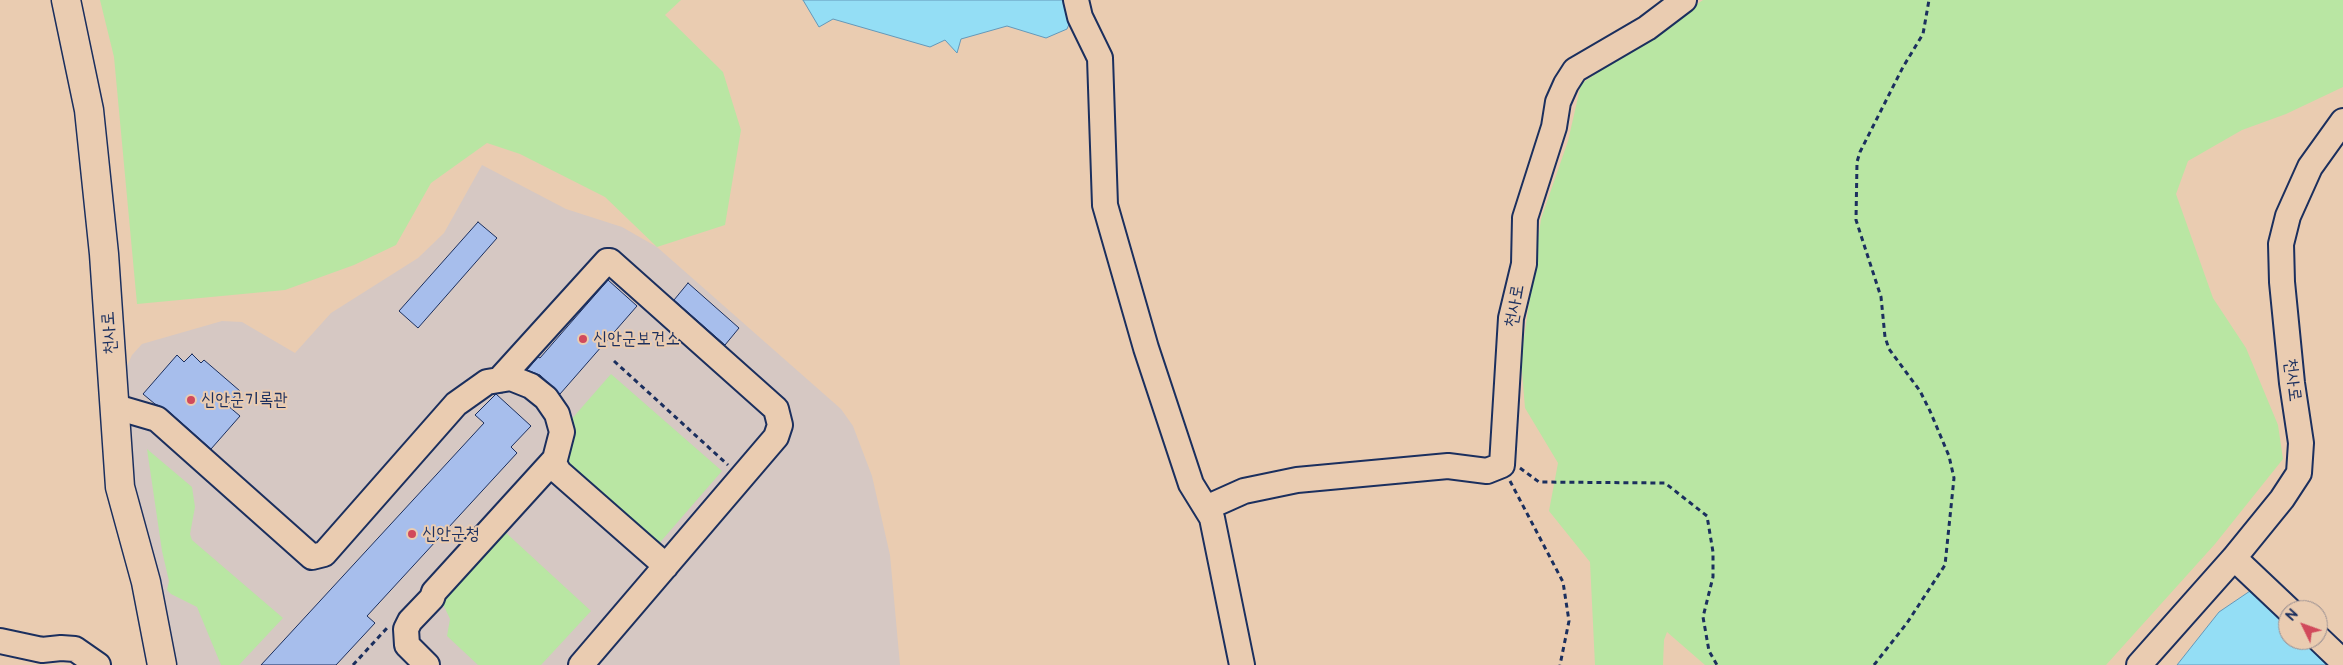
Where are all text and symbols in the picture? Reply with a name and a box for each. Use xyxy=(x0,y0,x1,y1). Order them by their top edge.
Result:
street label: 천사로 xyxy=(1501,283,1529,329)
street label: 천사로 xyxy=(98,311,122,355)
place label: 신안군보건소 xyxy=(593,328,680,350)
marker: 신안군보건소 xyxy=(577,333,589,345)
street label: 천사로 xyxy=(2279,357,2305,403)
place label: 신안군기록관 xyxy=(201,389,288,411)
marker: 신안군기록관 xyxy=(185,394,197,406)
place label: 신안군청 xyxy=(422,523,480,545)
marker: 신안군청 xyxy=(406,528,418,540)
north arrow xyxy=(2278,600,2328,650)
text: N xyxy=(2282,606,2302,625)

